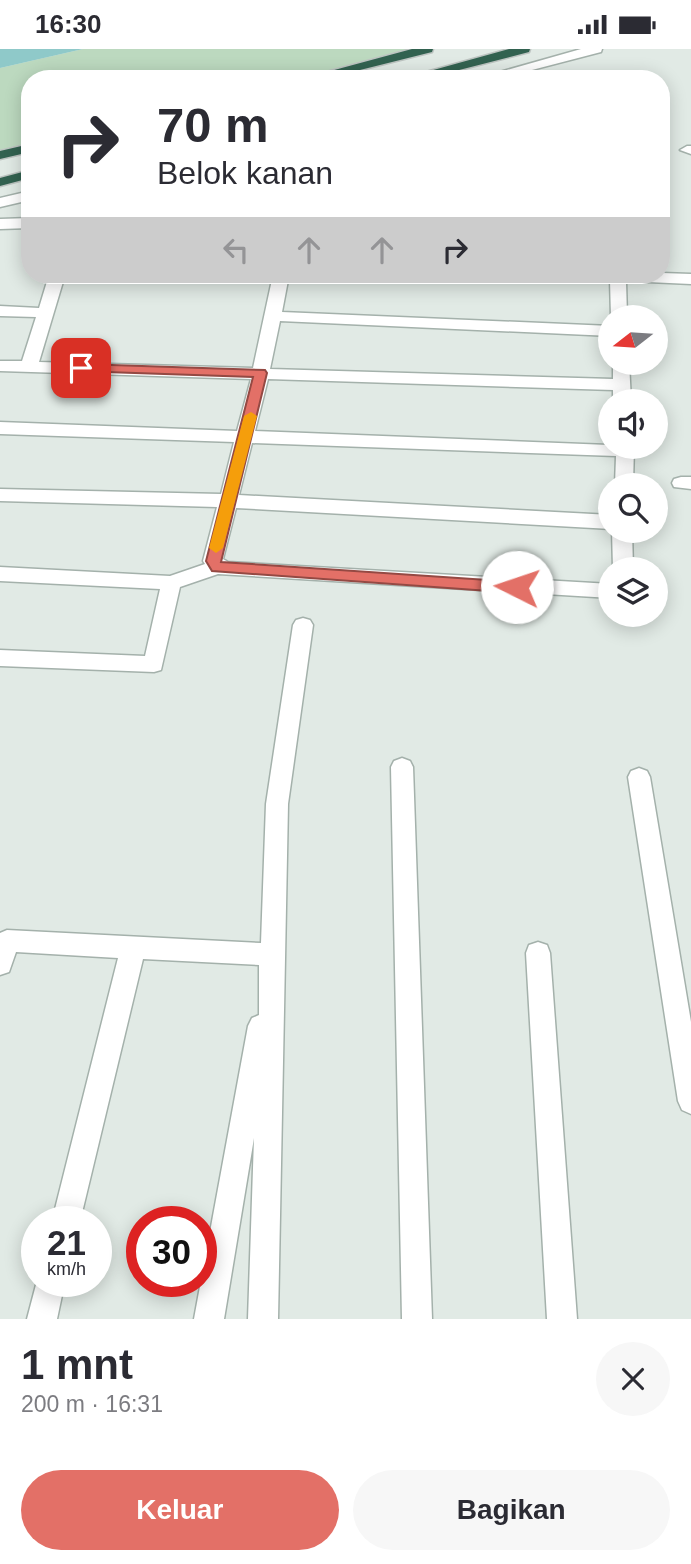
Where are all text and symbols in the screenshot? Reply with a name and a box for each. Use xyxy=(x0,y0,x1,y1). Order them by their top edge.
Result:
text: 16:30 xyxy=(35,9,102,39)
icon: right xyxy=(42,98,133,189)
text: 70 m xyxy=(157,98,269,152)
text: Belok kanan xyxy=(157,155,333,191)
icon: left xyxy=(217,231,255,269)
icon: ahead xyxy=(290,231,328,269)
icon: ahead xyxy=(363,231,401,269)
icon: right xyxy=(436,231,474,269)
north arrow xyxy=(598,305,668,375)
map controls xyxy=(598,305,668,627)
pin xyxy=(51,338,111,398)
icon: arrive xyxy=(62,349,100,387)
button: sound xyxy=(598,389,668,459)
button: search xyxy=(598,473,668,543)
position arrow xyxy=(480,550,554,624)
button: layers xyxy=(598,557,668,627)
speed limit sign: 30 xyxy=(126,1206,217,1297)
text: 21 xyxy=(47,1223,86,1262)
text: km/h xyxy=(47,1259,86,1279)
text: 1 mnt xyxy=(21,1341,133,1388)
button: close xyxy=(596,1342,670,1416)
text: 200 m · 16:31 xyxy=(21,1391,163,1417)
button: Keluar xyxy=(21,1470,339,1550)
button: Bagikan xyxy=(353,1470,670,1550)

